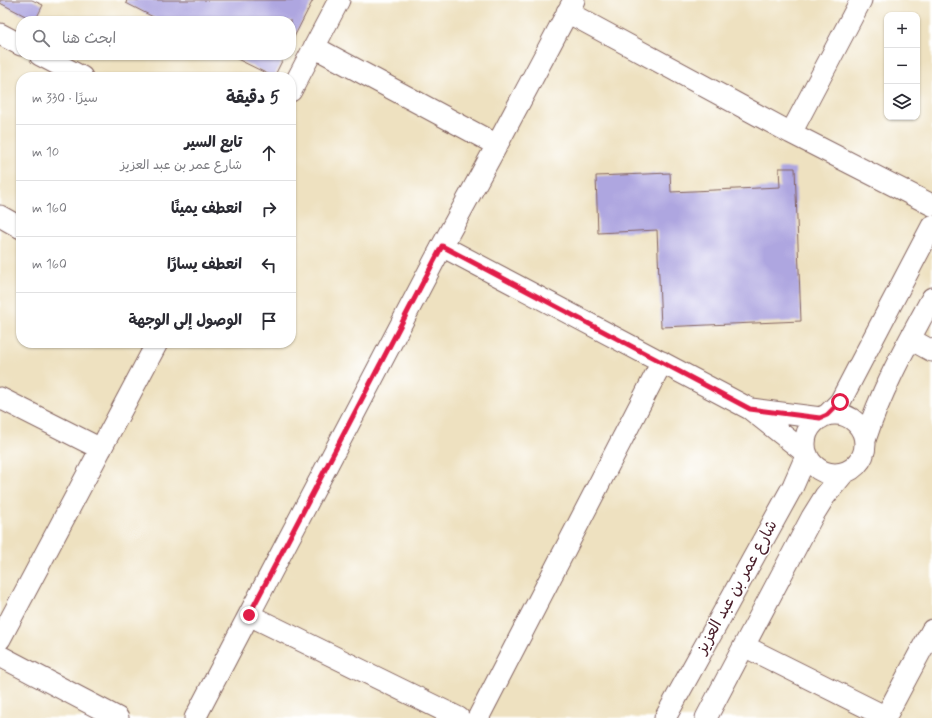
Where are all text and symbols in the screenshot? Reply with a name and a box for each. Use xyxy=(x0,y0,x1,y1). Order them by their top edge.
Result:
map controls xyxy=(884,12,920,120)
button: + xyxy=(884,12,920,48)
search box xyxy=(16,16,296,60)
icon: search xyxy=(30,27,52,49)
text: ابحث هنا xyxy=(62,29,116,49)
button: − xyxy=(884,48,920,84)
button: layers xyxy=(884,84,920,120)
text: 5 دقيقة xyxy=(226,87,280,109)
text: سيرًا · 330 m xyxy=(32,90,98,107)
text: تابع السير xyxy=(184,133,242,153)
icon: ahead xyxy=(258,142,280,164)
text: 10 m xyxy=(32,144,59,161)
text: شارع عمر بن عبد العزيز xyxy=(120,157,242,174)
icon: right xyxy=(258,198,280,220)
text: انعطف يمينًا xyxy=(171,199,242,219)
text: 160 m xyxy=(32,200,67,217)
icon: left xyxy=(258,254,280,276)
text: انعطف يسارًا xyxy=(167,255,242,275)
text: 160 m xyxy=(32,256,67,273)
icon: arrive xyxy=(258,310,280,332)
text: الوصول إلى الوجهة xyxy=(128,311,242,331)
route start xyxy=(831,393,849,411)
street label: شارع عمر بن عبد العزيز xyxy=(691,516,783,659)
route end xyxy=(240,606,258,624)

